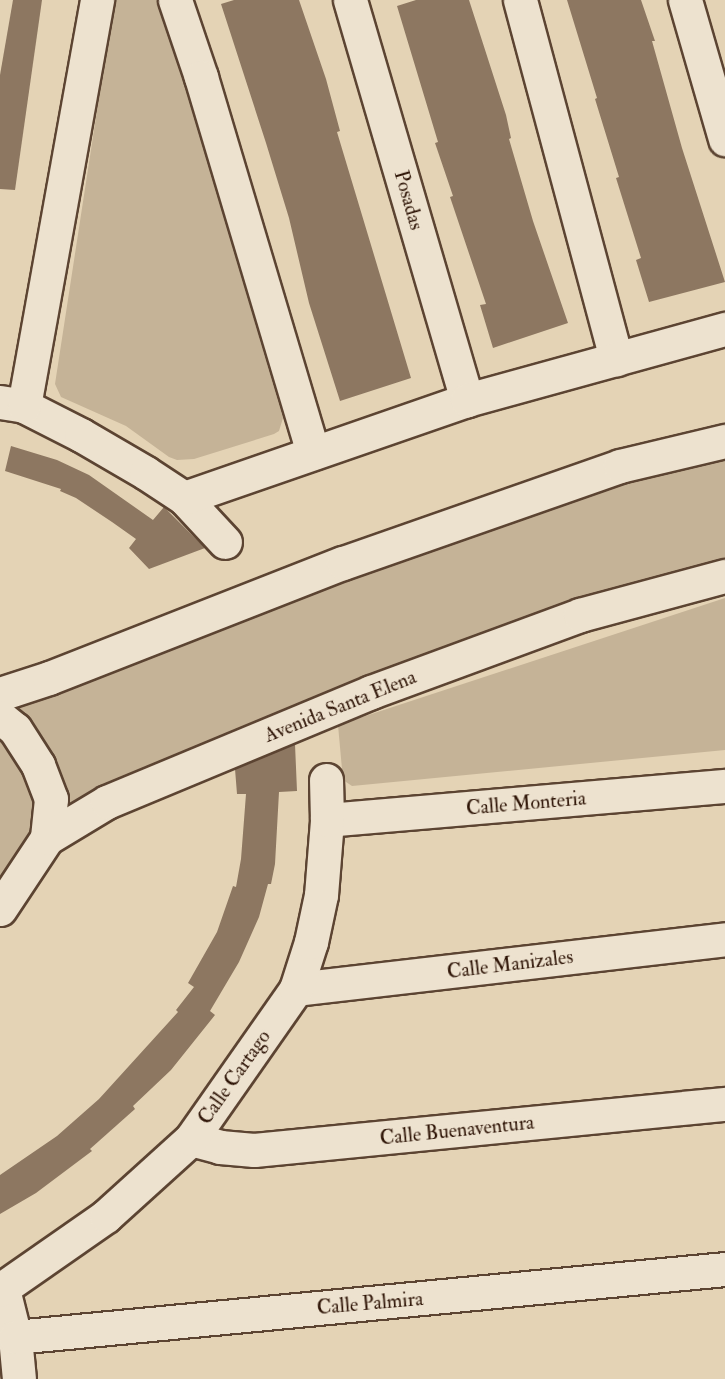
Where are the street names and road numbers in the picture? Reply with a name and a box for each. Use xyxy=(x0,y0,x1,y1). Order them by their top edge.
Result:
street label: Posadas xyxy=(389,167,429,233)
street label: Avenida Santa Elena xyxy=(261,665,419,747)
street label: Calle Monteria xyxy=(465,786,587,820)
street label: Calle Manizales xyxy=(446,944,574,984)
street label: Calle Cartago xyxy=(193,1025,275,1129)
street label: Calle Buenaventura xyxy=(379,1110,535,1150)
street label: Calle Palmira xyxy=(316,1286,424,1320)

